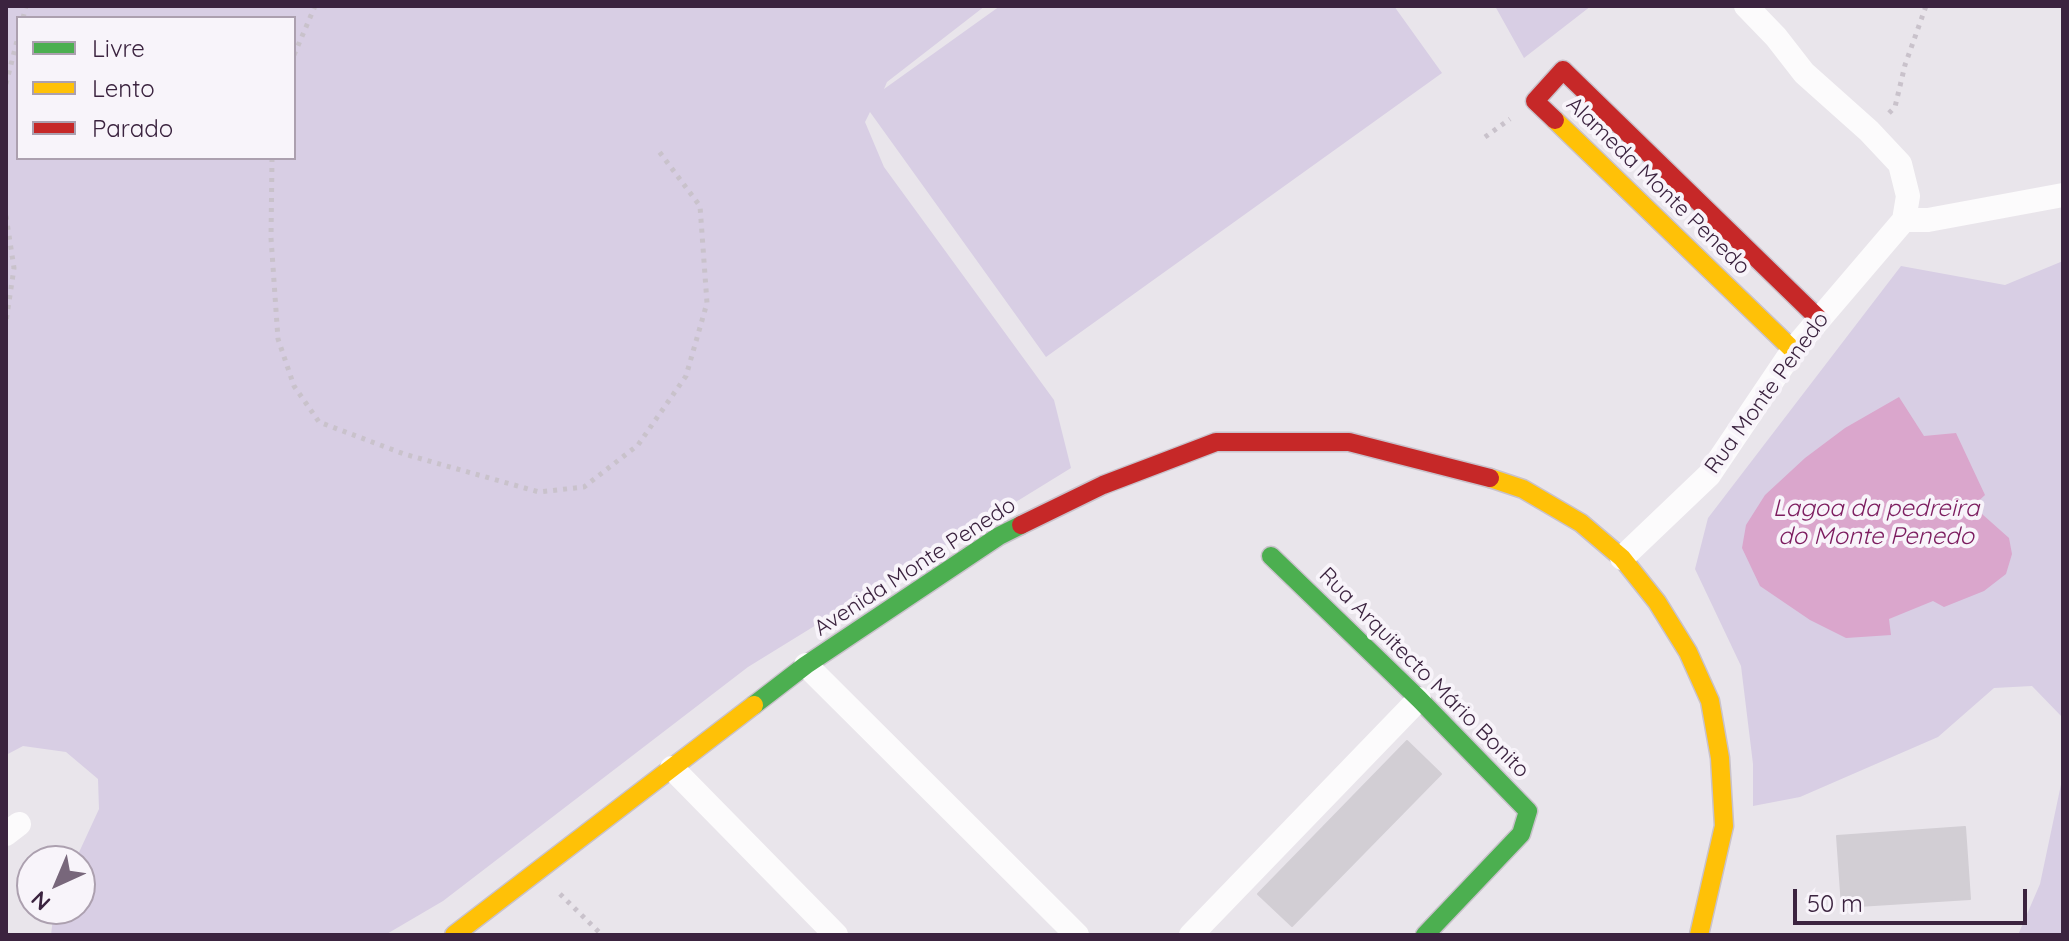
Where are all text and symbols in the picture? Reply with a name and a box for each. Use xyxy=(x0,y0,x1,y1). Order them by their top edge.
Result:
legend xyxy=(16,16,296,160)
text: Livre xyxy=(92,33,145,63)
text: Lento xyxy=(92,73,155,103)
street label: Alameda Monte Penedo xyxy=(1561,91,1755,281)
text: Parado xyxy=(92,113,173,143)
street label: Rua Monte Penedo xyxy=(1699,307,1835,479)
street label: Avenida Monte Penedo xyxy=(809,492,1021,642)
water label: Lagoa da pedreira do Monte Penedo xyxy=(1773,495,1979,551)
street label: Rua Arquitecto Mário Bonito xyxy=(1313,562,1535,784)
north arrow xyxy=(16,845,96,925)
scale bar xyxy=(1797,873,2031,923)
text: N xyxy=(25,885,56,917)
text: 50 m xyxy=(1807,888,1863,918)

